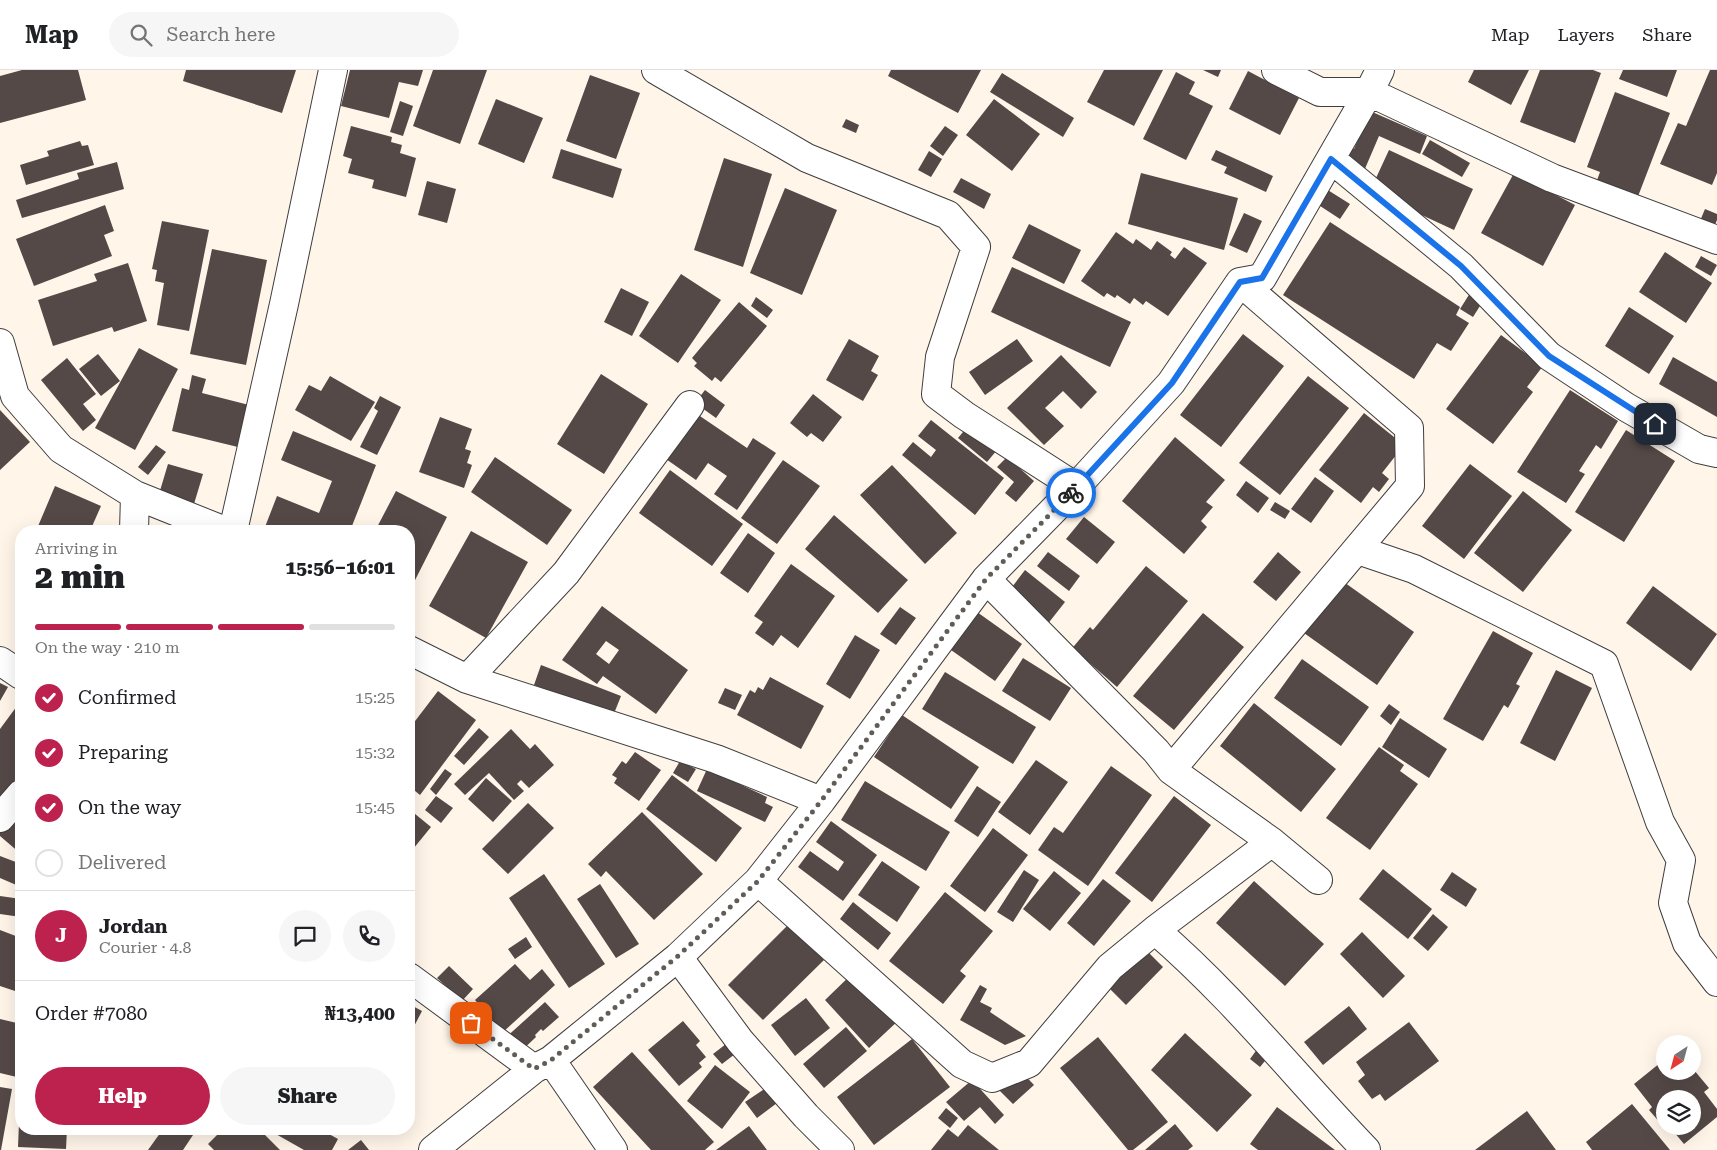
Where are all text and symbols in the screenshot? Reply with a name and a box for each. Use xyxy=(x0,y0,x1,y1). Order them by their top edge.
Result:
search box xyxy=(109,12,459,57)
text: Map xyxy=(25,21,79,49)
icon: search xyxy=(127,21,155,49)
text: Search here xyxy=(167,23,275,46)
text: Map xyxy=(1491,24,1530,45)
text: Layers xyxy=(1558,24,1614,45)
text: Share xyxy=(1642,24,1692,45)
pin xyxy=(1634,403,1676,445)
icon: home xyxy=(1641,410,1669,438)
courier xyxy=(1046,468,1096,518)
icon: bike xyxy=(1057,479,1085,507)
text: Arriving in xyxy=(35,539,118,558)
text: 15:56–16:01 xyxy=(286,556,395,579)
text: 2 min xyxy=(35,558,125,596)
text: On the way · 210 m xyxy=(35,638,180,657)
icon: check xyxy=(35,684,63,712)
text: Confirmed xyxy=(78,686,176,709)
text: 15:25 xyxy=(355,688,395,707)
icon: check xyxy=(35,739,63,767)
text: Preparing xyxy=(78,741,168,764)
text: 15:32 xyxy=(355,743,395,762)
icon: check xyxy=(35,794,63,822)
text: On the way xyxy=(78,796,181,819)
text: 15:45 xyxy=(355,798,395,817)
text: Delivered xyxy=(78,851,166,874)
button: chat xyxy=(279,910,331,962)
button: phone xyxy=(343,910,395,962)
text: Jordan xyxy=(99,915,168,938)
text: J xyxy=(55,924,67,947)
text: Courier · 4.8 xyxy=(99,938,192,957)
text: Order #7080 xyxy=(35,1002,147,1025)
text: ₦13,400 xyxy=(325,1002,395,1025)
pin xyxy=(450,1002,492,1044)
icon: bag xyxy=(457,1009,485,1037)
north arrow xyxy=(1656,1035,1701,1080)
map controls xyxy=(1656,1035,1701,1135)
button: Help xyxy=(35,1067,210,1125)
button: Share xyxy=(220,1067,395,1125)
button: layers xyxy=(1656,1090,1701,1135)

